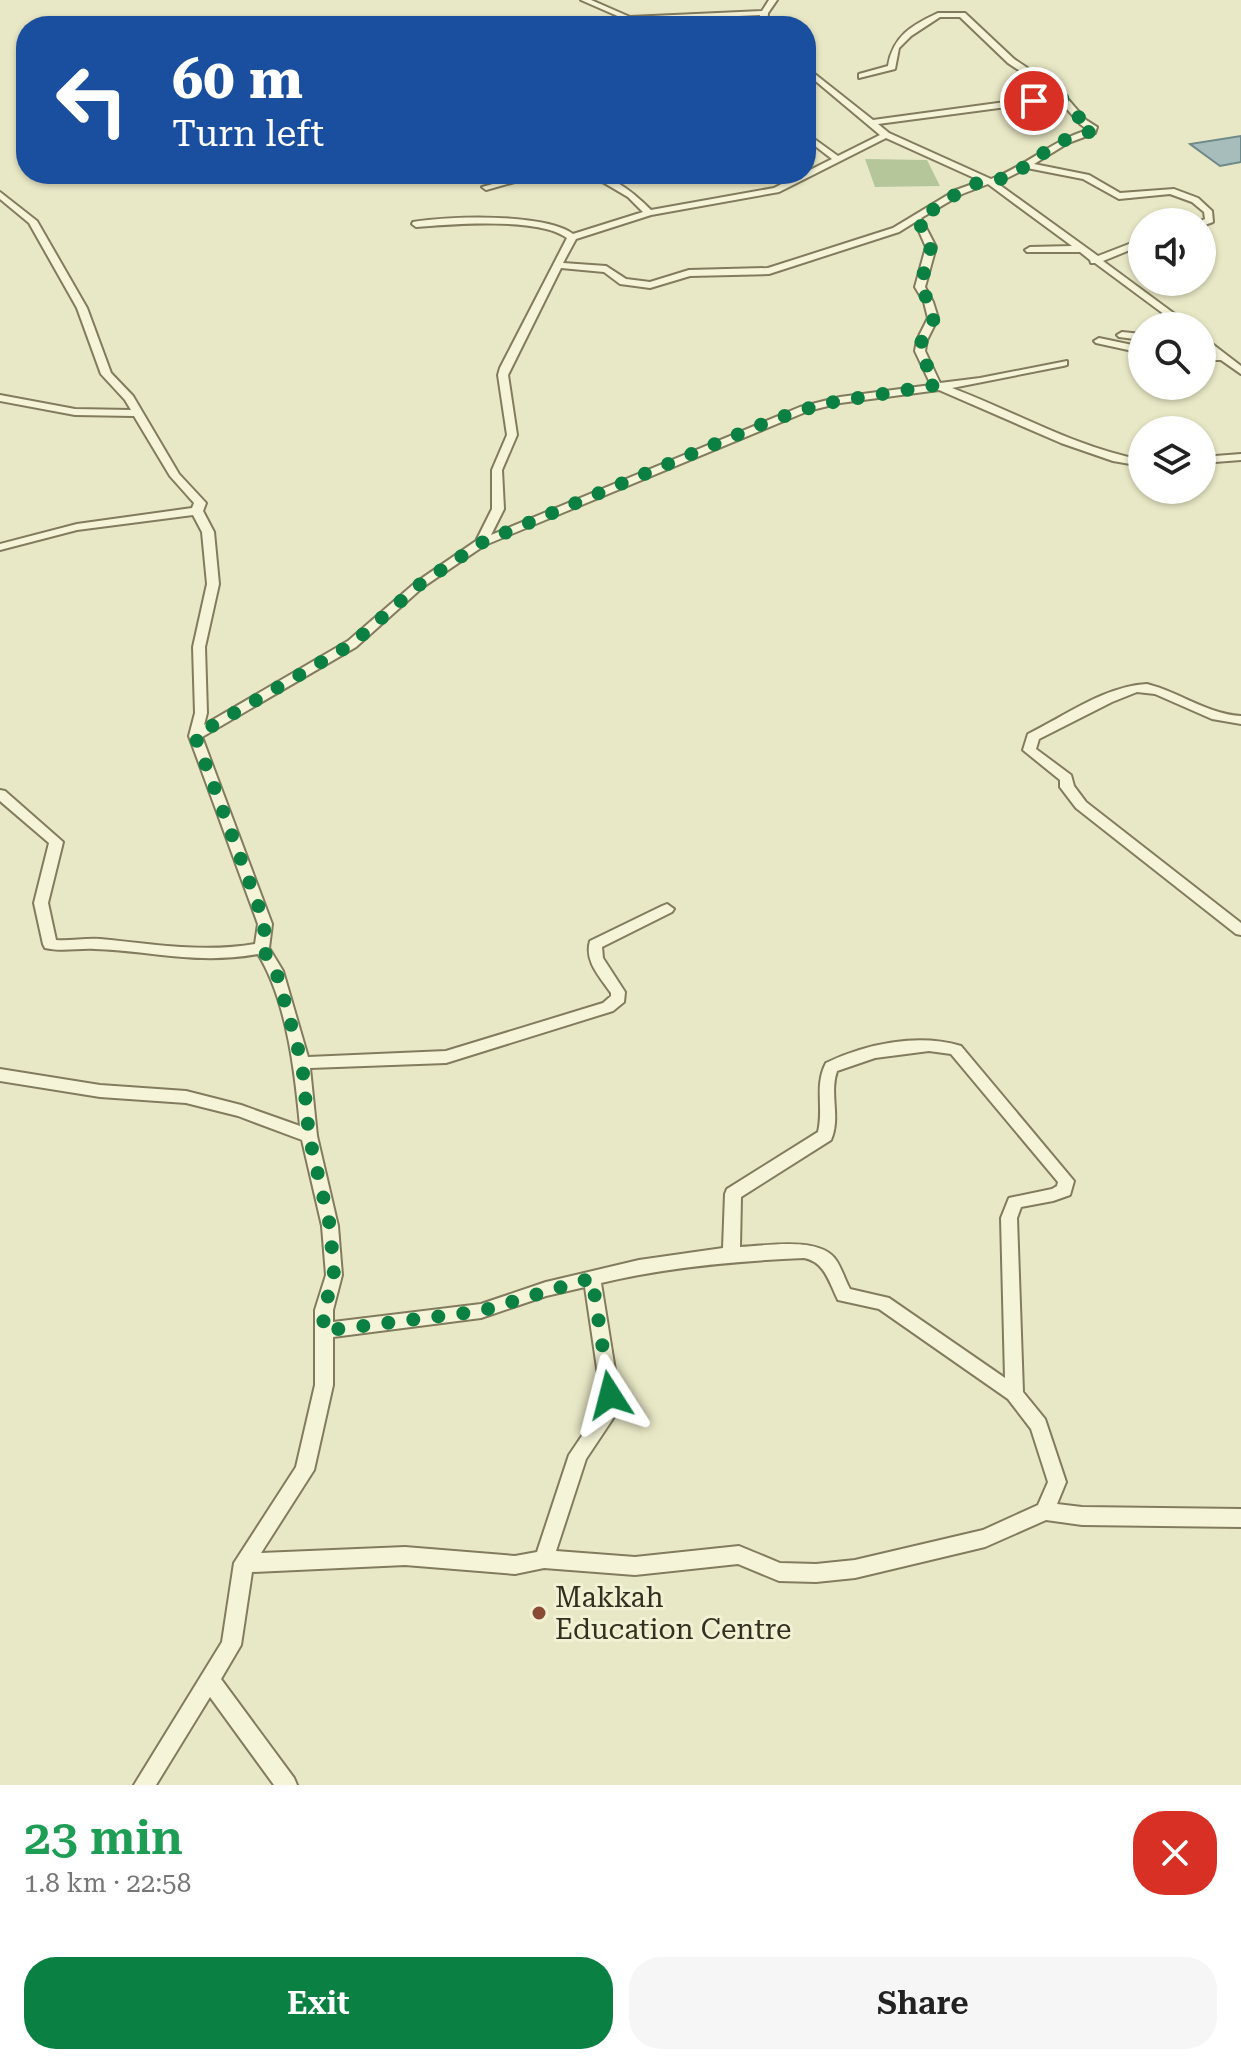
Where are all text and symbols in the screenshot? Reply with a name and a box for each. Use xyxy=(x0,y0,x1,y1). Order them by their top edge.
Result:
text: 60 m xyxy=(172,46,303,112)
icon: left xyxy=(40,48,144,152)
pin xyxy=(1000,67,1068,135)
icon: arrive xyxy=(1012,79,1056,123)
text: Turn left xyxy=(172,113,324,155)
map controls xyxy=(1128,208,1216,504)
button: sound xyxy=(1128,208,1216,296)
button: search xyxy=(1128,312,1216,400)
button: layers xyxy=(1128,416,1216,504)
position arrow xyxy=(568,1353,652,1437)
place label: Makkah Education Centre xyxy=(555,1581,791,1646)
marker: Makkah Education Centre xyxy=(530,1604,548,1622)
text: 23 min xyxy=(24,1810,183,1866)
button: close xyxy=(1133,1811,1217,1895)
text: 1.8 km · 22:58 xyxy=(24,1868,191,1898)
button: Exit xyxy=(24,1957,613,2049)
button: Share xyxy=(629,1957,1217,2049)

